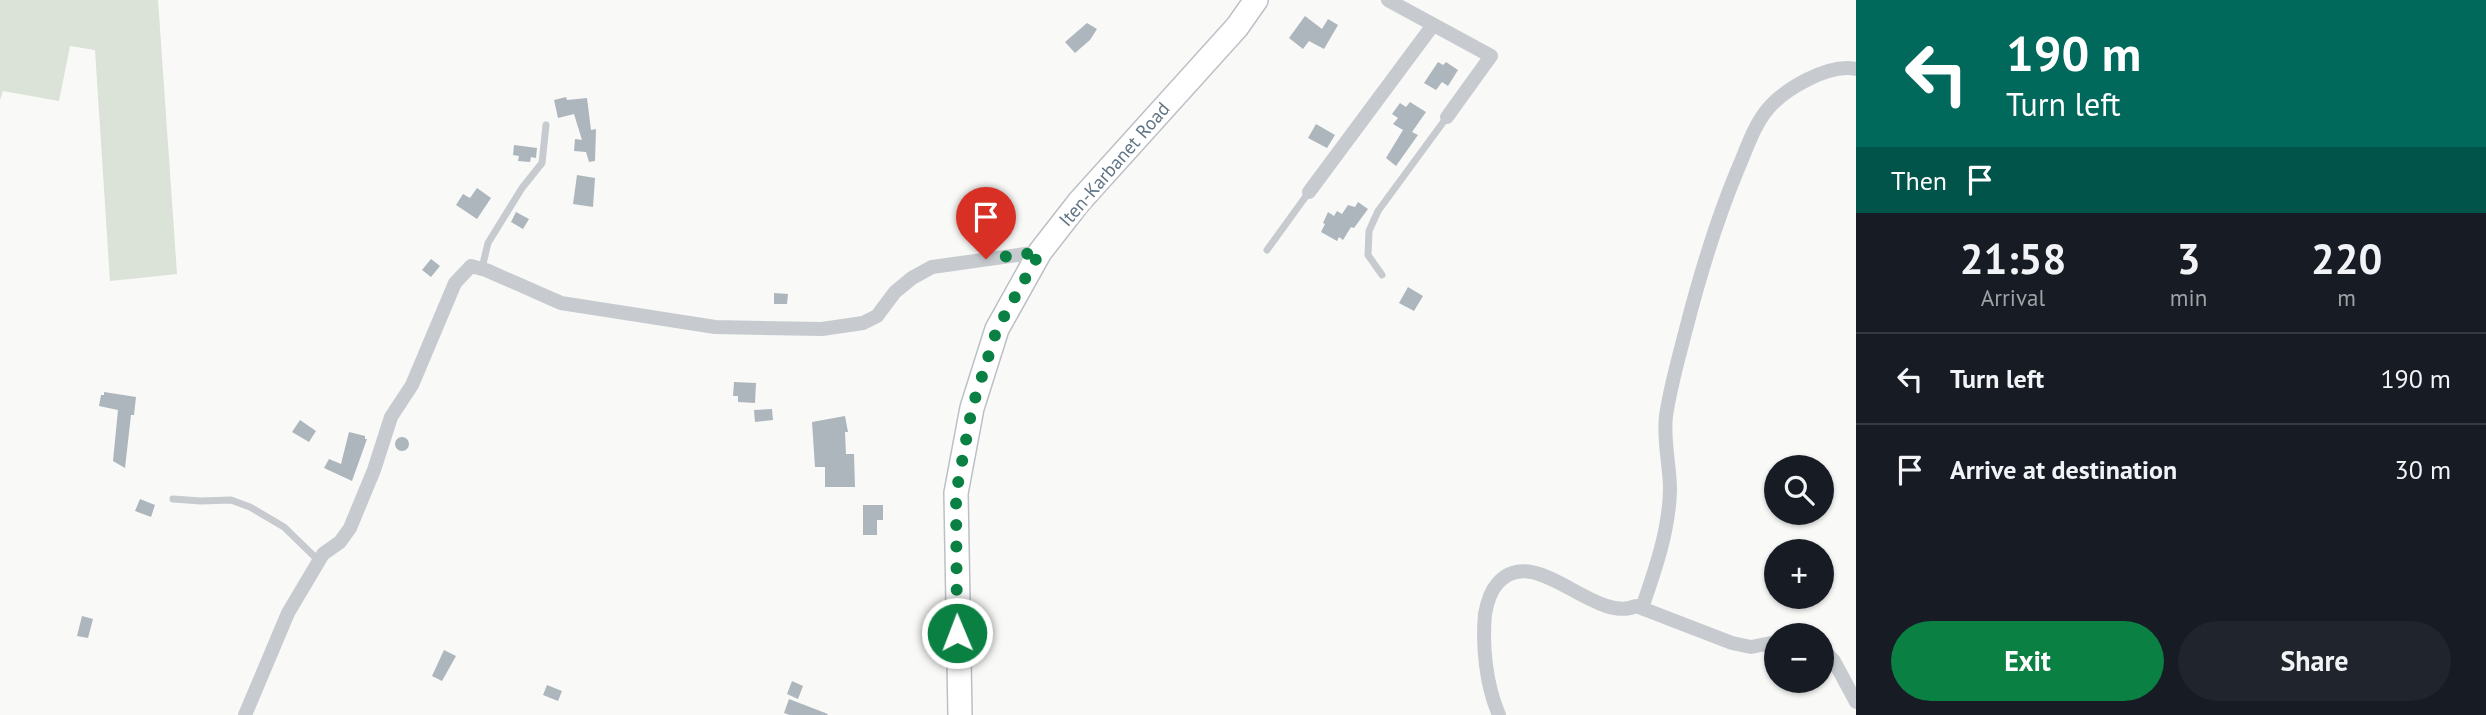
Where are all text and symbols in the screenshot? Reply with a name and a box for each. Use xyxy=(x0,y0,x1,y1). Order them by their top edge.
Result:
text: 190 m xyxy=(2006,21,2141,85)
icon: left xyxy=(1891,28,1982,119)
text: Turn left xyxy=(2006,83,2121,125)
street label: Iten-Karbanet Road xyxy=(1053,97,1175,231)
icon: arrive xyxy=(1961,161,1999,199)
text: Then xyxy=(1891,164,1947,197)
pin xyxy=(956,187,1016,259)
icon: arrive xyxy=(967,198,1005,236)
text: 21:58 xyxy=(1960,231,2066,286)
text: 3 xyxy=(2177,231,2200,286)
text: 220 xyxy=(2311,231,2382,286)
text: Arrival xyxy=(1981,283,2045,312)
text: min xyxy=(2170,283,2207,312)
text: m xyxy=(2337,283,2356,312)
icon: left xyxy=(1891,360,1929,398)
text: Turn left xyxy=(1950,362,2044,395)
text: 190 m xyxy=(2380,362,2451,395)
icon: arrive xyxy=(1891,451,1929,489)
text: Arrive at destination xyxy=(1950,453,2177,486)
text: 30 m xyxy=(2395,453,2451,486)
map controls xyxy=(1764,455,1834,693)
button: search xyxy=(1764,455,1834,525)
button: + xyxy=(1764,539,1834,609)
position arrow xyxy=(920,596,994,670)
button: Exit xyxy=(1891,621,2164,701)
button: Share xyxy=(2178,621,2451,701)
button: − xyxy=(1764,623,1834,693)

